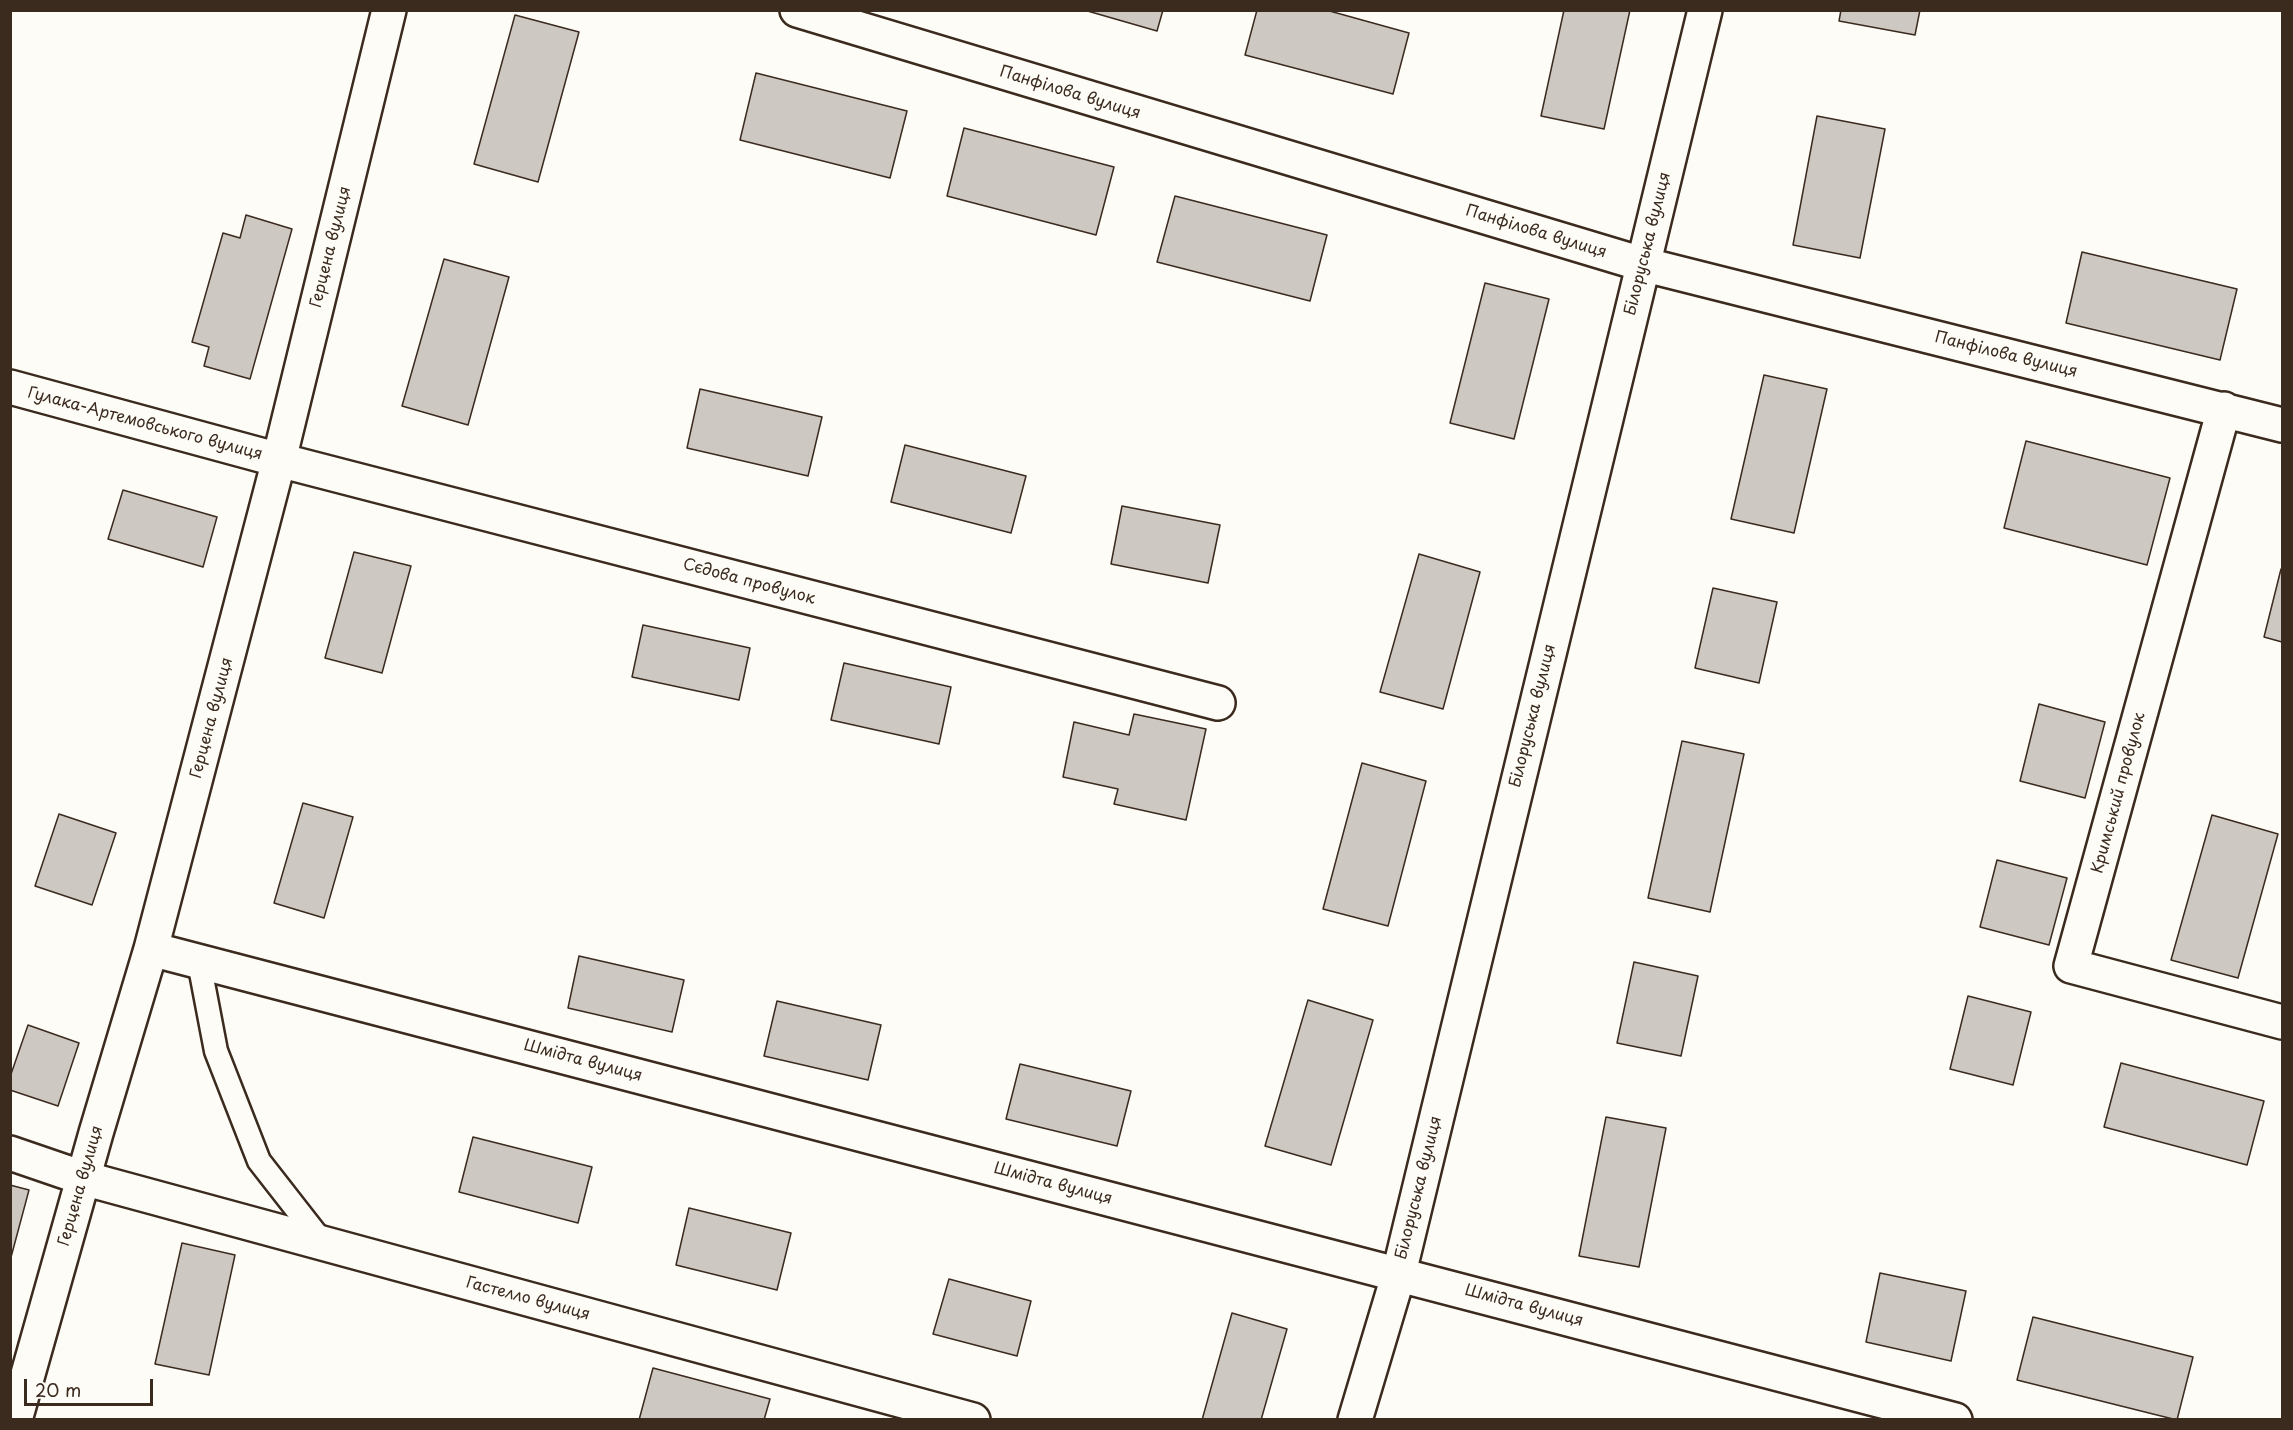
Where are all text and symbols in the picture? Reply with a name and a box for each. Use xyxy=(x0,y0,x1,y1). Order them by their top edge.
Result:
street label: Панфілова вулиця xyxy=(997,62,1143,124)
street label: Білоруська вулиця xyxy=(1621,170,1675,318)
street label: Герцена вулиця xyxy=(307,184,355,310)
street label: Панфілова вулиця xyxy=(1463,201,1609,263)
street label: Панфілова вулиця xyxy=(1933,328,2079,382)
street label: Гулака-Артемовського вулиця xyxy=(26,383,264,465)
street label: Сєдова провулок xyxy=(681,555,817,609)
street label: Білоруська вулиця xyxy=(1506,642,1560,790)
street label: Герцена вулиця xyxy=(187,655,237,781)
street label: Кримський провулок xyxy=(2088,710,2150,876)
street label: Шмідта вулиця xyxy=(522,1036,644,1086)
street label: Білоруська вулиця xyxy=(1392,1114,1446,1262)
street label: Герцена вулиця xyxy=(55,1124,107,1248)
street label: Шмідта вулиця xyxy=(992,1159,1114,1209)
street label: Гастелло вулиця xyxy=(464,1273,592,1325)
street label: Шмідта вулиця xyxy=(1463,1281,1585,1331)
scale bar xyxy=(27,1367,156,1405)
text: 20 m xyxy=(35,1376,81,1403)

